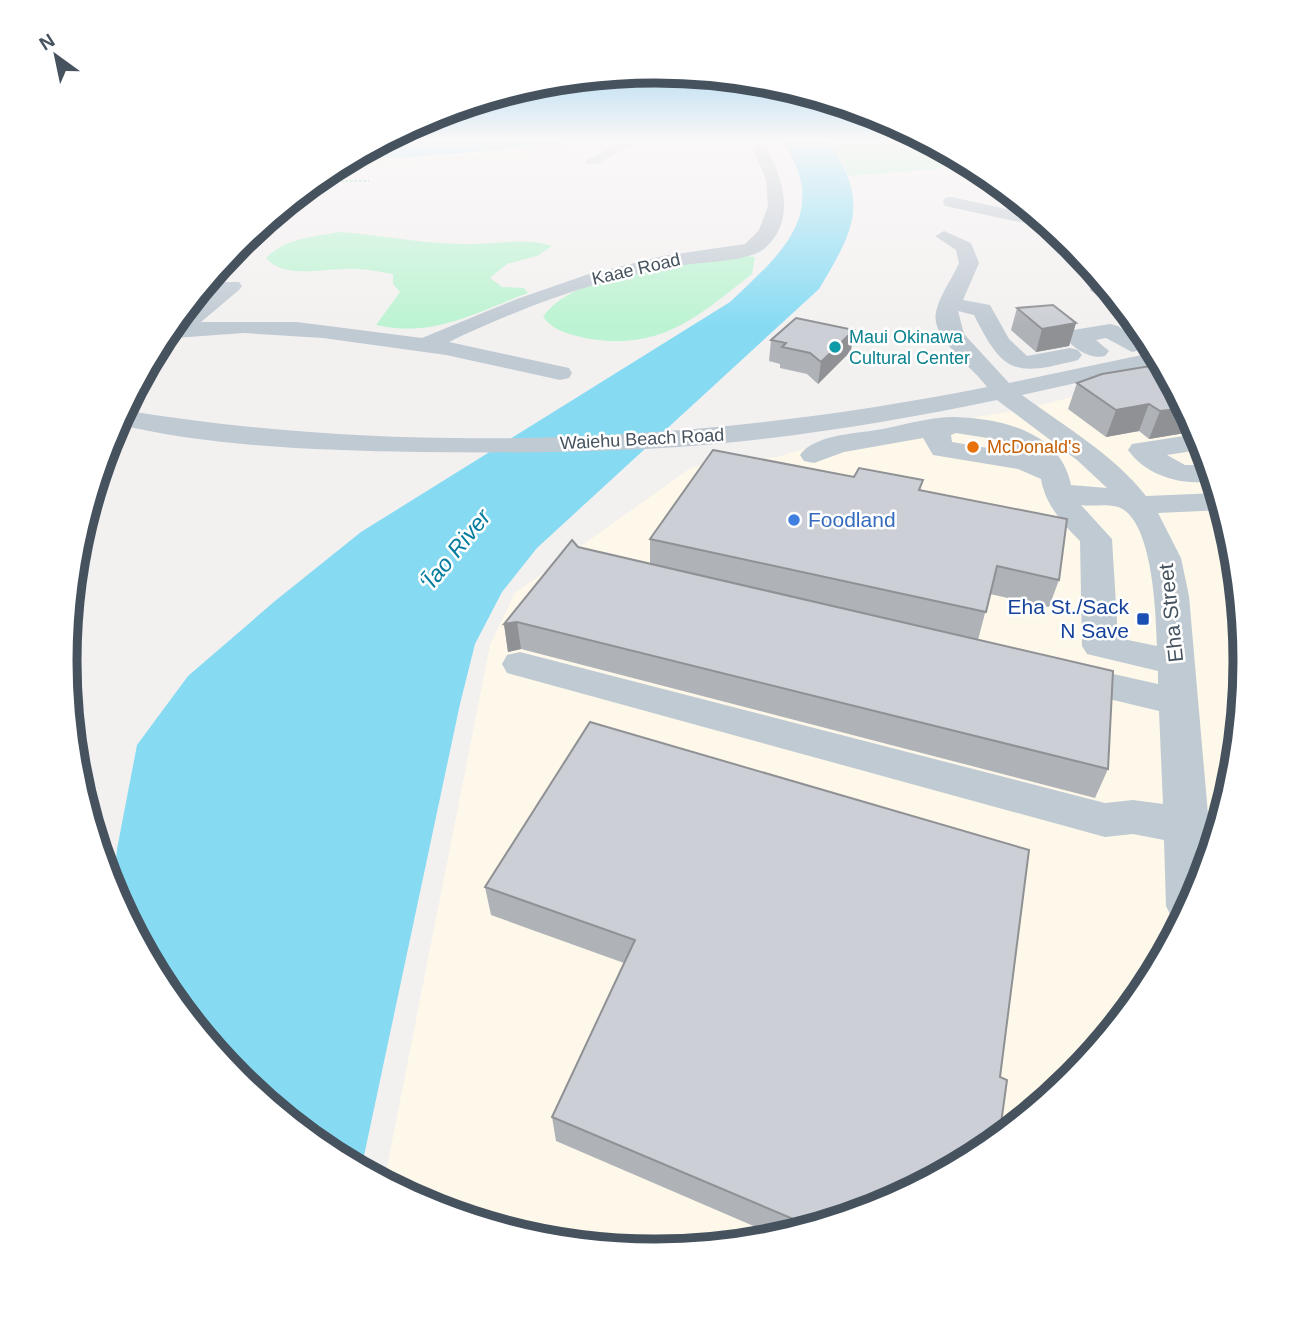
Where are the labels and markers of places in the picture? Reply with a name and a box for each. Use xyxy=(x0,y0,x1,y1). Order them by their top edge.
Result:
place label: Maui Okinawa Cultural Center xyxy=(849,327,970,368)
marker: Maui Okinawa Cultural Center xyxy=(827,339,843,355)
place label: McDonald's xyxy=(987,437,1080,457)
marker: McDonald's xyxy=(965,439,981,455)
place label: Foodland xyxy=(808,508,896,531)
marker: Foodland xyxy=(786,512,802,528)
place label: Eha St./Sack N Save xyxy=(1008,595,1129,642)
marker: Eha St./Sack N Save xyxy=(1135,611,1151,627)

